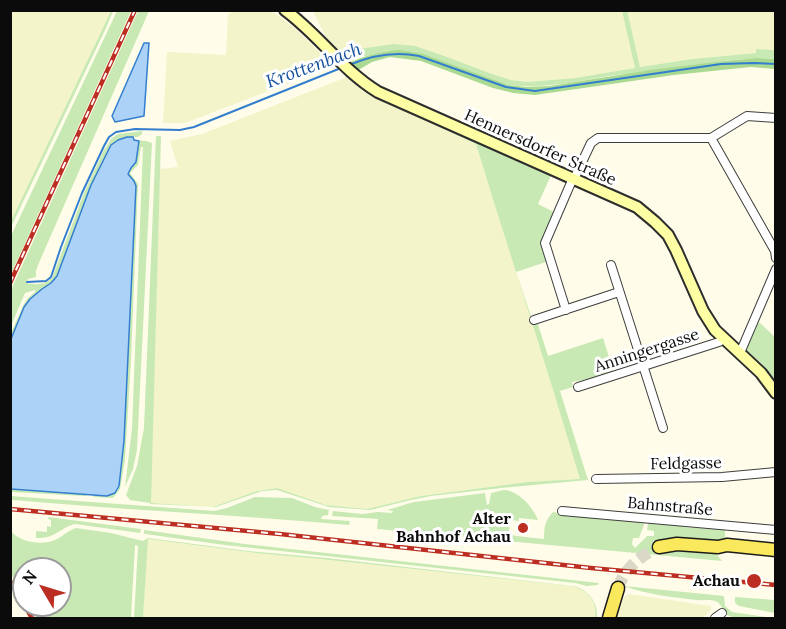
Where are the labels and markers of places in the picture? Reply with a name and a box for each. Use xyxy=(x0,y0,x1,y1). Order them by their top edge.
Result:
place label: Alter Bahnhof Achau xyxy=(396,509,511,547)
marker: Alter Bahnhof Achau xyxy=(516,521,530,535)
place label: Achau xyxy=(693,571,740,591)
marker: Achau xyxy=(745,572,763,590)

